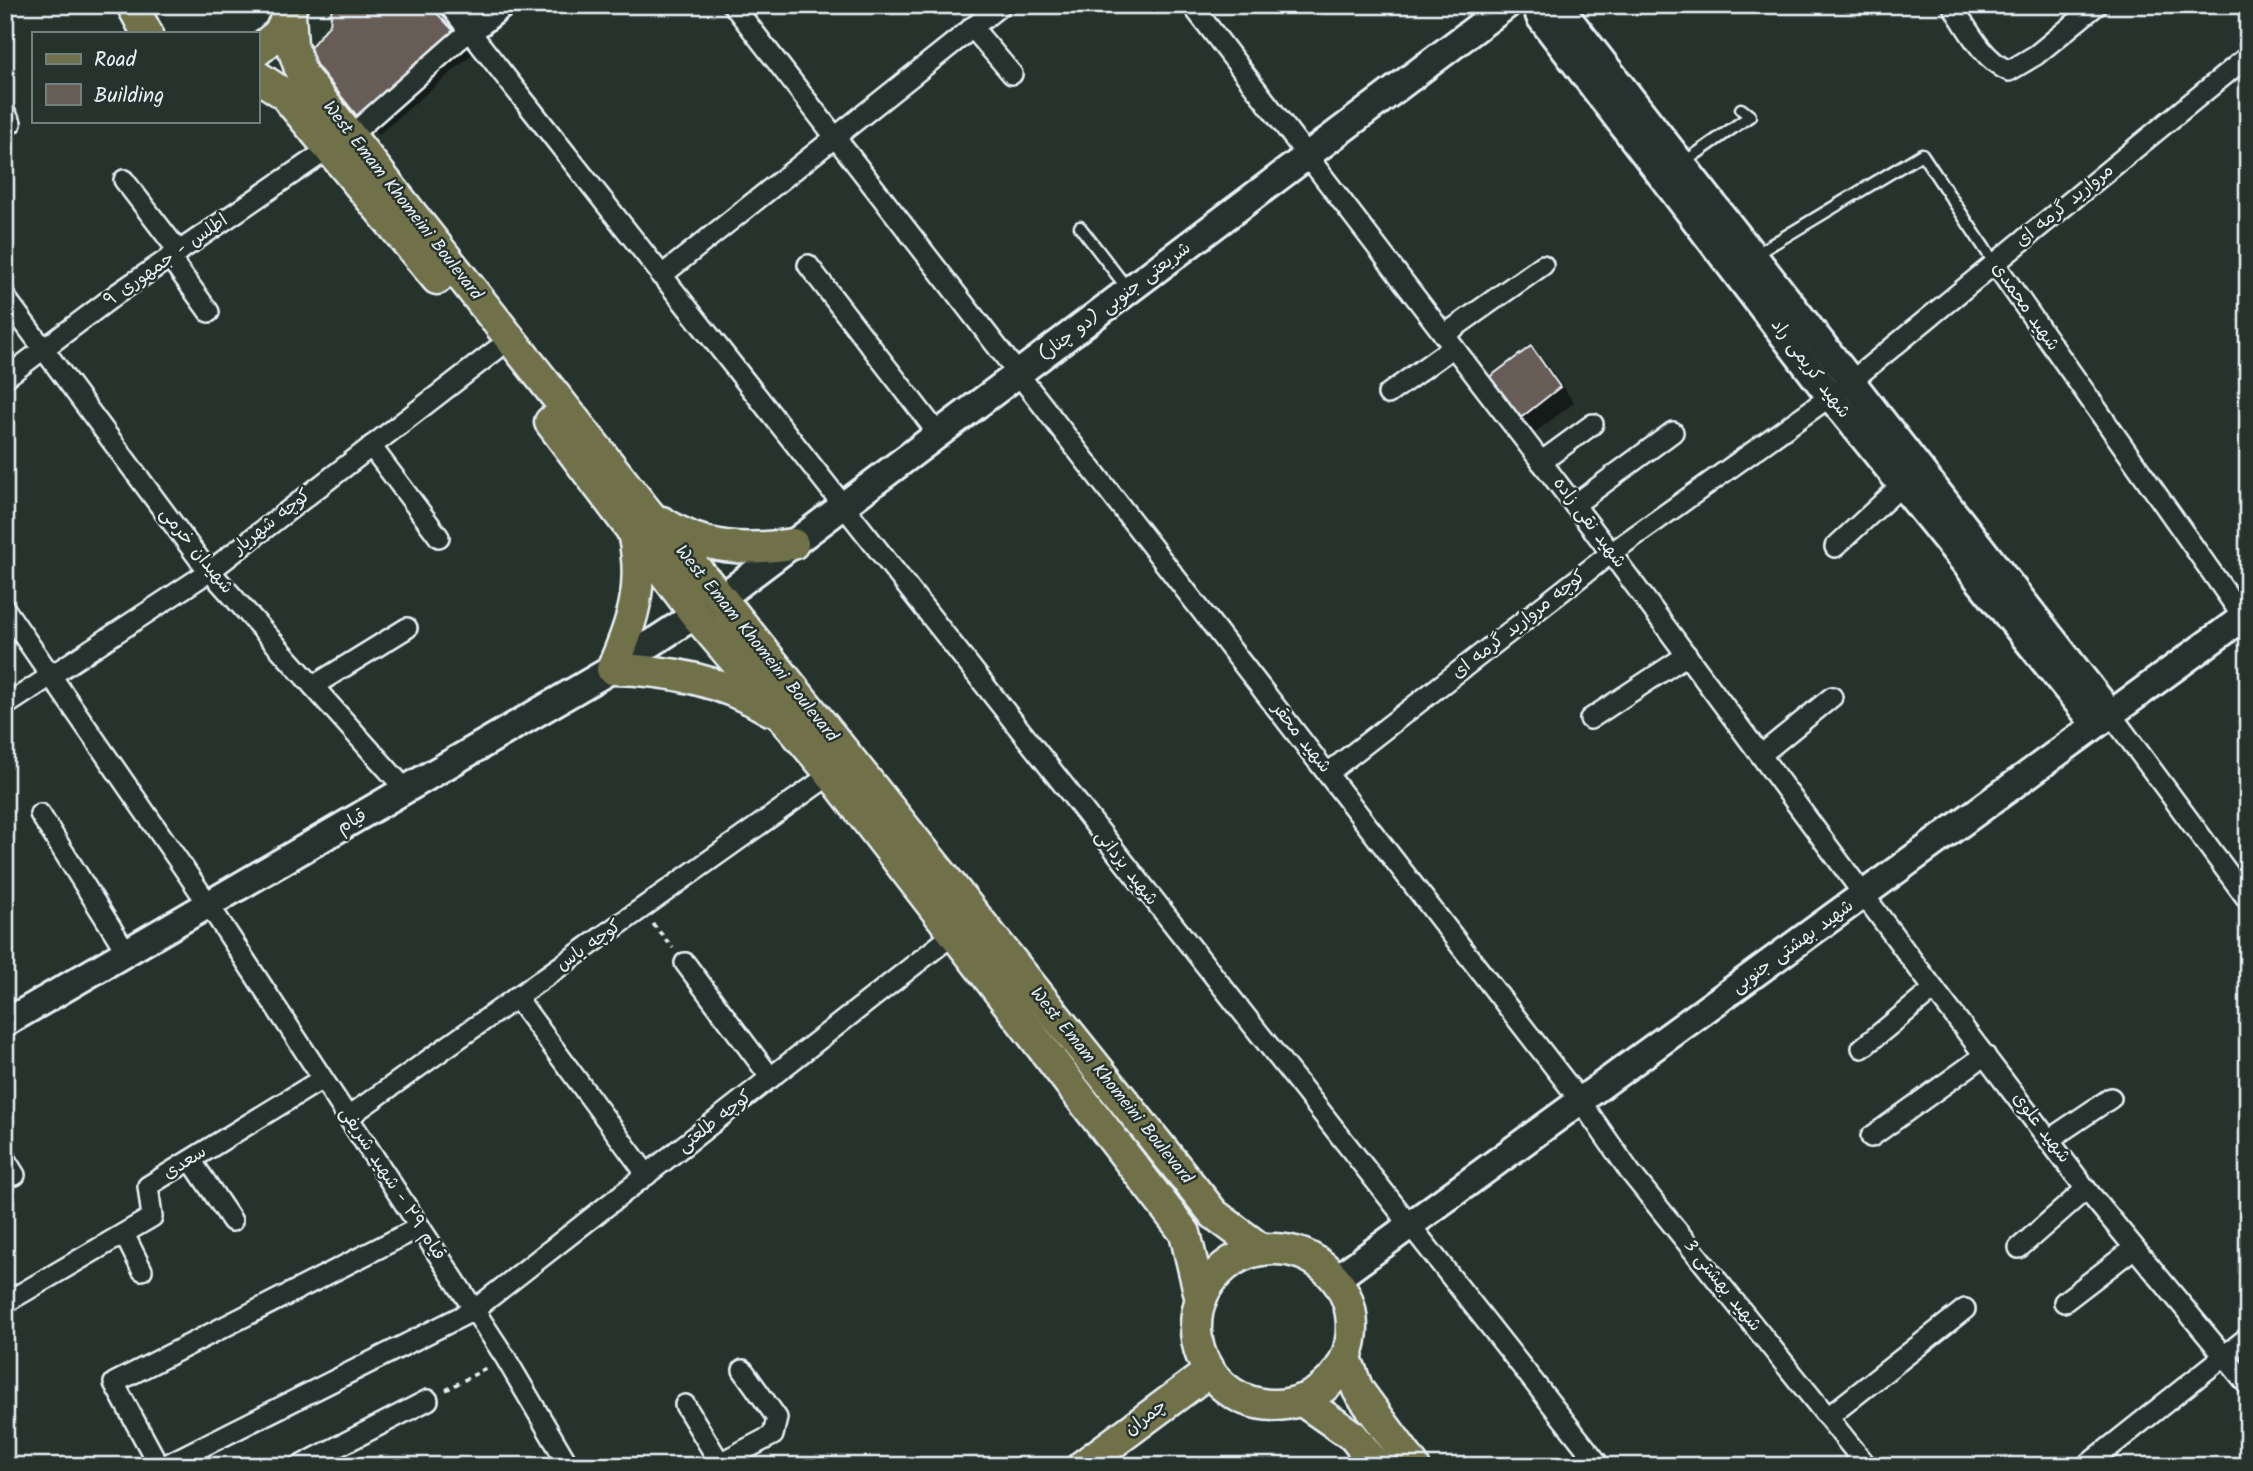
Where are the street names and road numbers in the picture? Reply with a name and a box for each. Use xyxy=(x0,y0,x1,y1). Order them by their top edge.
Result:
street label: West Emam Khomeini Boulevard xyxy=(315,95,490,308)
street label: مروارید گرمه ای xyxy=(2009,157,2121,255)
street label: اطلس - جمهوری ۹ xyxy=(98,207,234,315)
street label: شریعتی جنوبی (دو چنار) xyxy=(1032,235,1198,369)
street label: شهید محمدی xyxy=(1984,256,2066,358)
street label: شهید کریمی راد xyxy=(1763,313,1857,425)
street label: شهید نقی زاده xyxy=(1545,471,1633,575)
street label: کوچه شهریار xyxy=(225,482,318,563)
street label: شهیدان خرمی xyxy=(152,501,240,601)
street label: West Emam Khomeini Boulevard xyxy=(667,539,846,750)
street label: کوچه مروارید گرمه ای xyxy=(1445,563,1593,687)
street label: شهید محقر xyxy=(1263,695,1338,780)
street label: قیام xyxy=(331,802,373,842)
street label: شهید یزدانی xyxy=(1087,824,1165,912)
street label: شهید بهشتی جنوبی xyxy=(1726,892,1860,1002)
street label: کوچه یاس xyxy=(550,913,628,979)
street label: West Emam Khomeini Boulevard xyxy=(1022,981,1201,1192)
street label: کوچه طلعتی xyxy=(671,1083,759,1161)
street label: شهید علوی xyxy=(2004,1086,2078,1170)
street label: قیام ۲۹ - شهید شریفی xyxy=(331,1101,453,1267)
street label: سعدی xyxy=(157,1138,213,1188)
street label: شهید بهشتی 3 xyxy=(1676,1233,1768,1339)
street label: چمران xyxy=(1119,1392,1173,1444)

